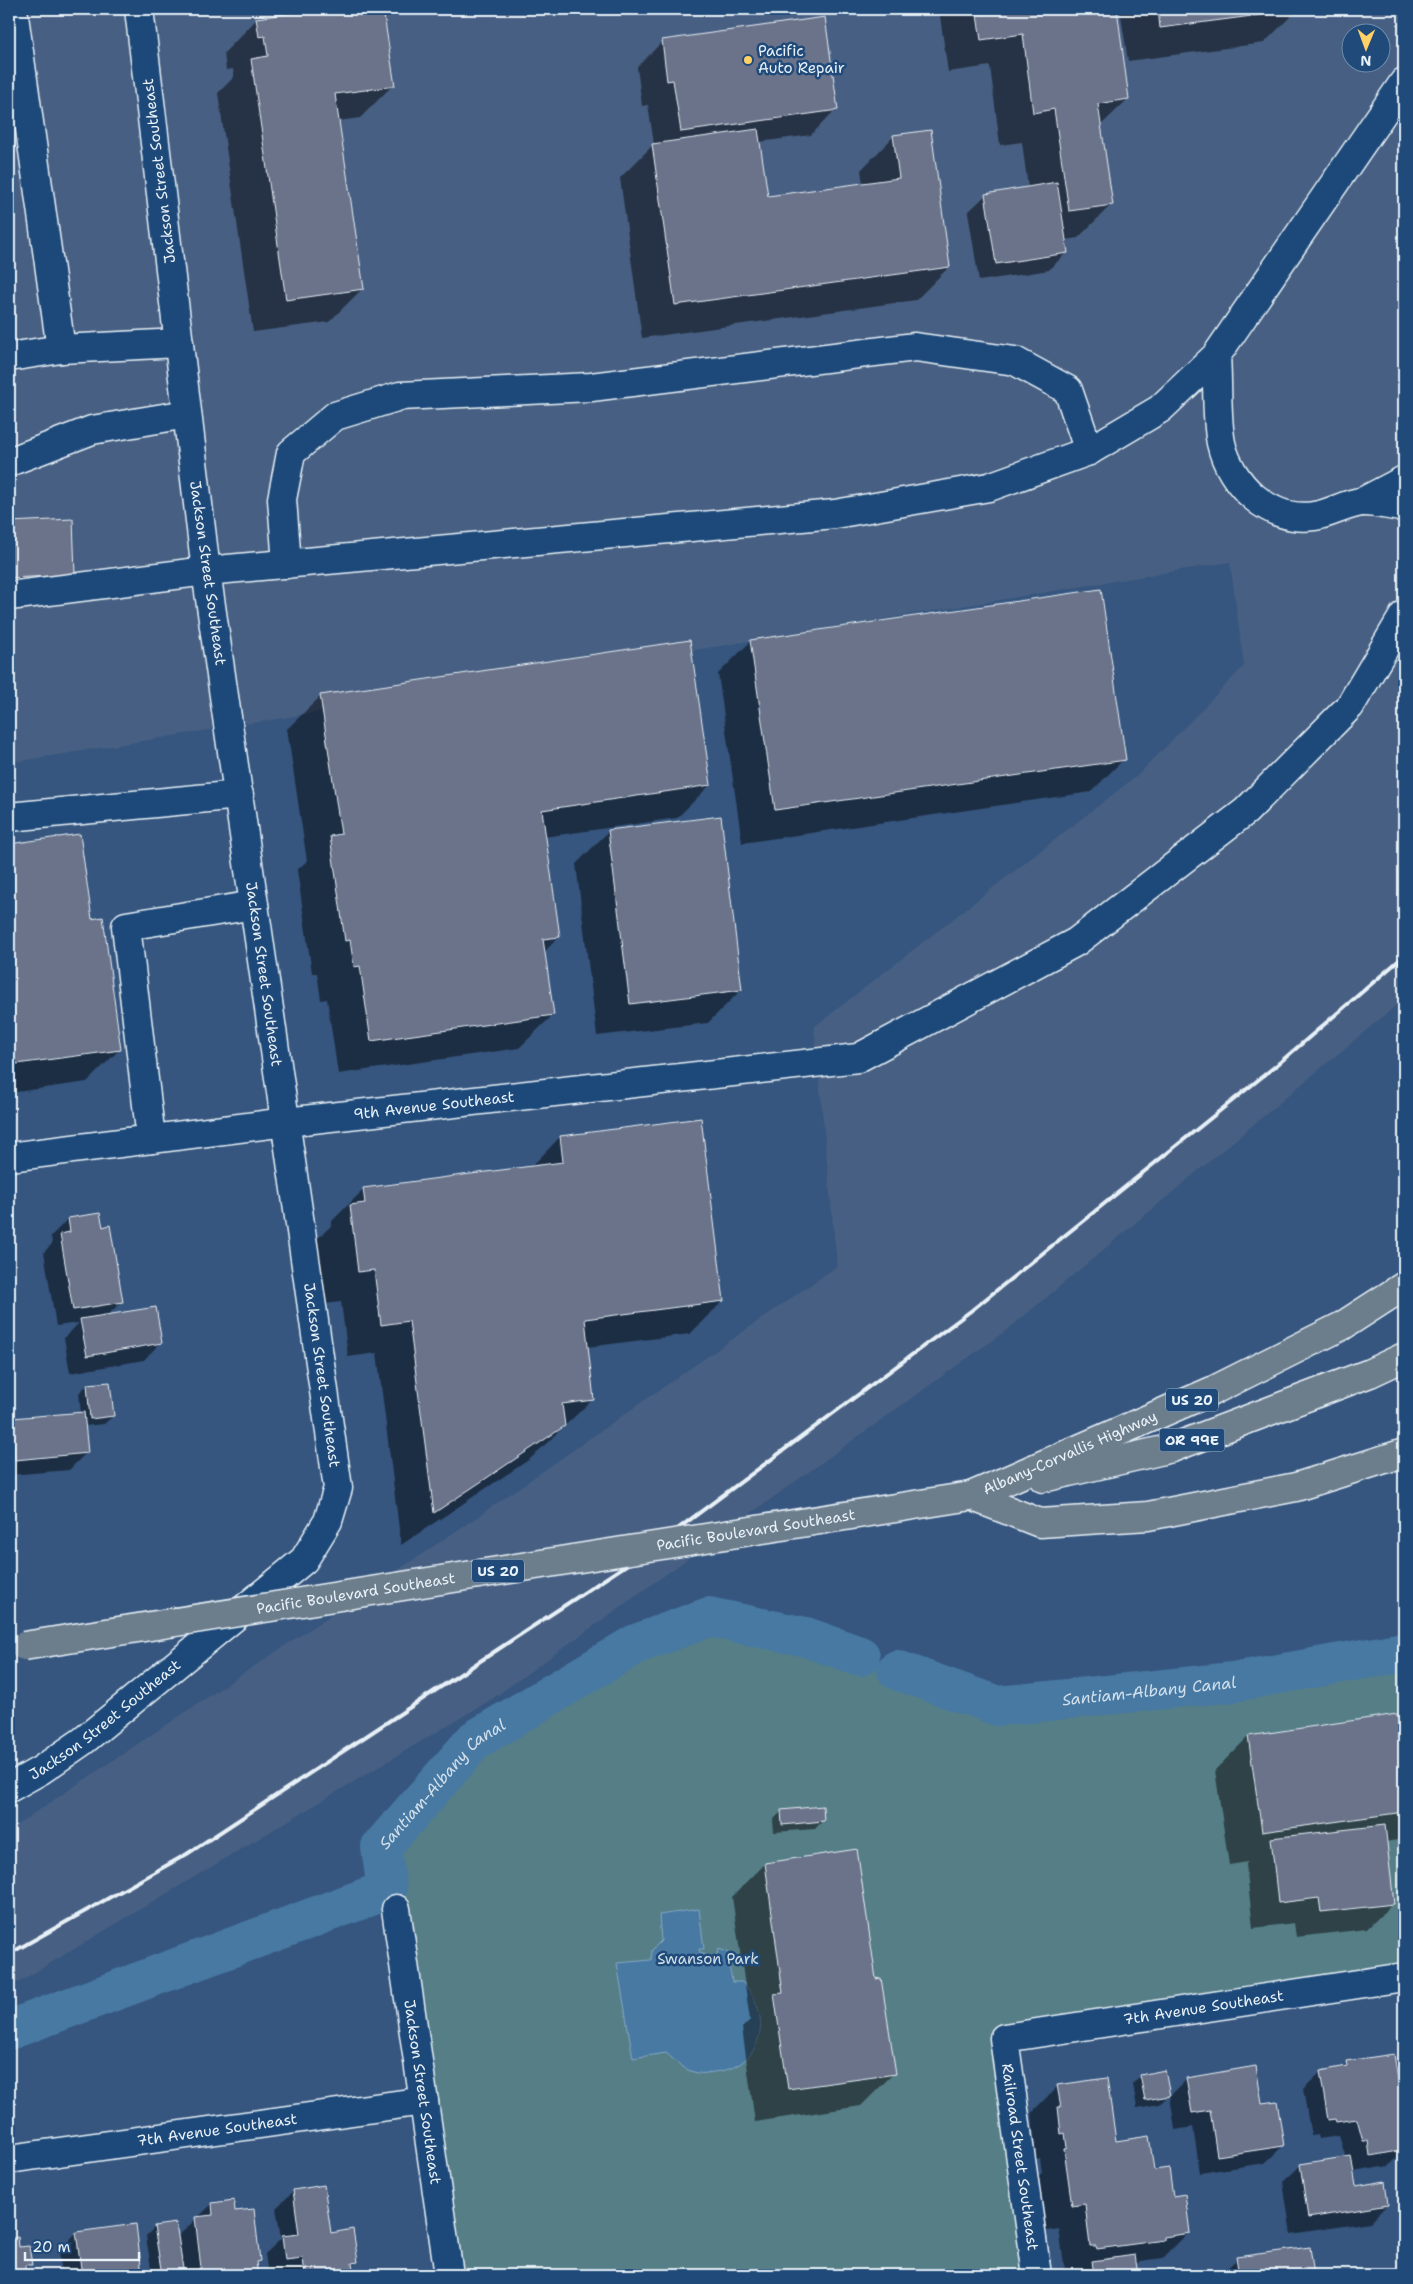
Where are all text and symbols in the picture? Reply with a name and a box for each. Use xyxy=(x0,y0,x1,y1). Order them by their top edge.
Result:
north arrow xyxy=(1340,22,1390,72)
place label: Pacific Auto Repair xyxy=(758,41,845,78)
text: N xyxy=(1360,52,1371,70)
marker: Pacific Auto Repair xyxy=(742,54,754,66)
street label: Jackson Street Southeast xyxy=(138,77,180,265)
street label: Jackson Street Southeast xyxy=(185,479,231,667)
street label: Jackson Street Southeast xyxy=(241,880,287,1068)
street label: 9th Avenue Southeast xyxy=(352,1087,515,1124)
street label: Jackson Street Southeast xyxy=(299,1281,345,1469)
road number: US 20 xyxy=(1166,1388,1218,1412)
street label: Albany-Corvallis Highway xyxy=(980,1406,1160,1500)
road number: OR 99E xyxy=(1160,1428,1224,1452)
street label: Pacific Boulevard Southeast xyxy=(655,1504,857,1556)
road number: US 20 xyxy=(472,1560,524,1582)
street label: Pacific Boulevard Southeast xyxy=(255,1568,457,1619)
street label: Jackson Street Southeast xyxy=(26,1655,185,1785)
water label: Santiam-Albany Canal xyxy=(1061,1672,1238,1710)
water label: Santiam-Albany Canal xyxy=(374,1714,509,1853)
park label: Swanson Park xyxy=(657,1949,759,1969)
street label: 7th Avenue Southeast xyxy=(1122,1985,1285,2030)
street label: Jackson Street Southeast xyxy=(399,1998,446,2186)
street label: Railroad Street Southeast xyxy=(997,2062,1043,2252)
street label: 7th Avenue Southeast xyxy=(135,2109,299,2151)
scale bar xyxy=(25,2229,139,2261)
text: 20 m xyxy=(32,2237,71,2257)

